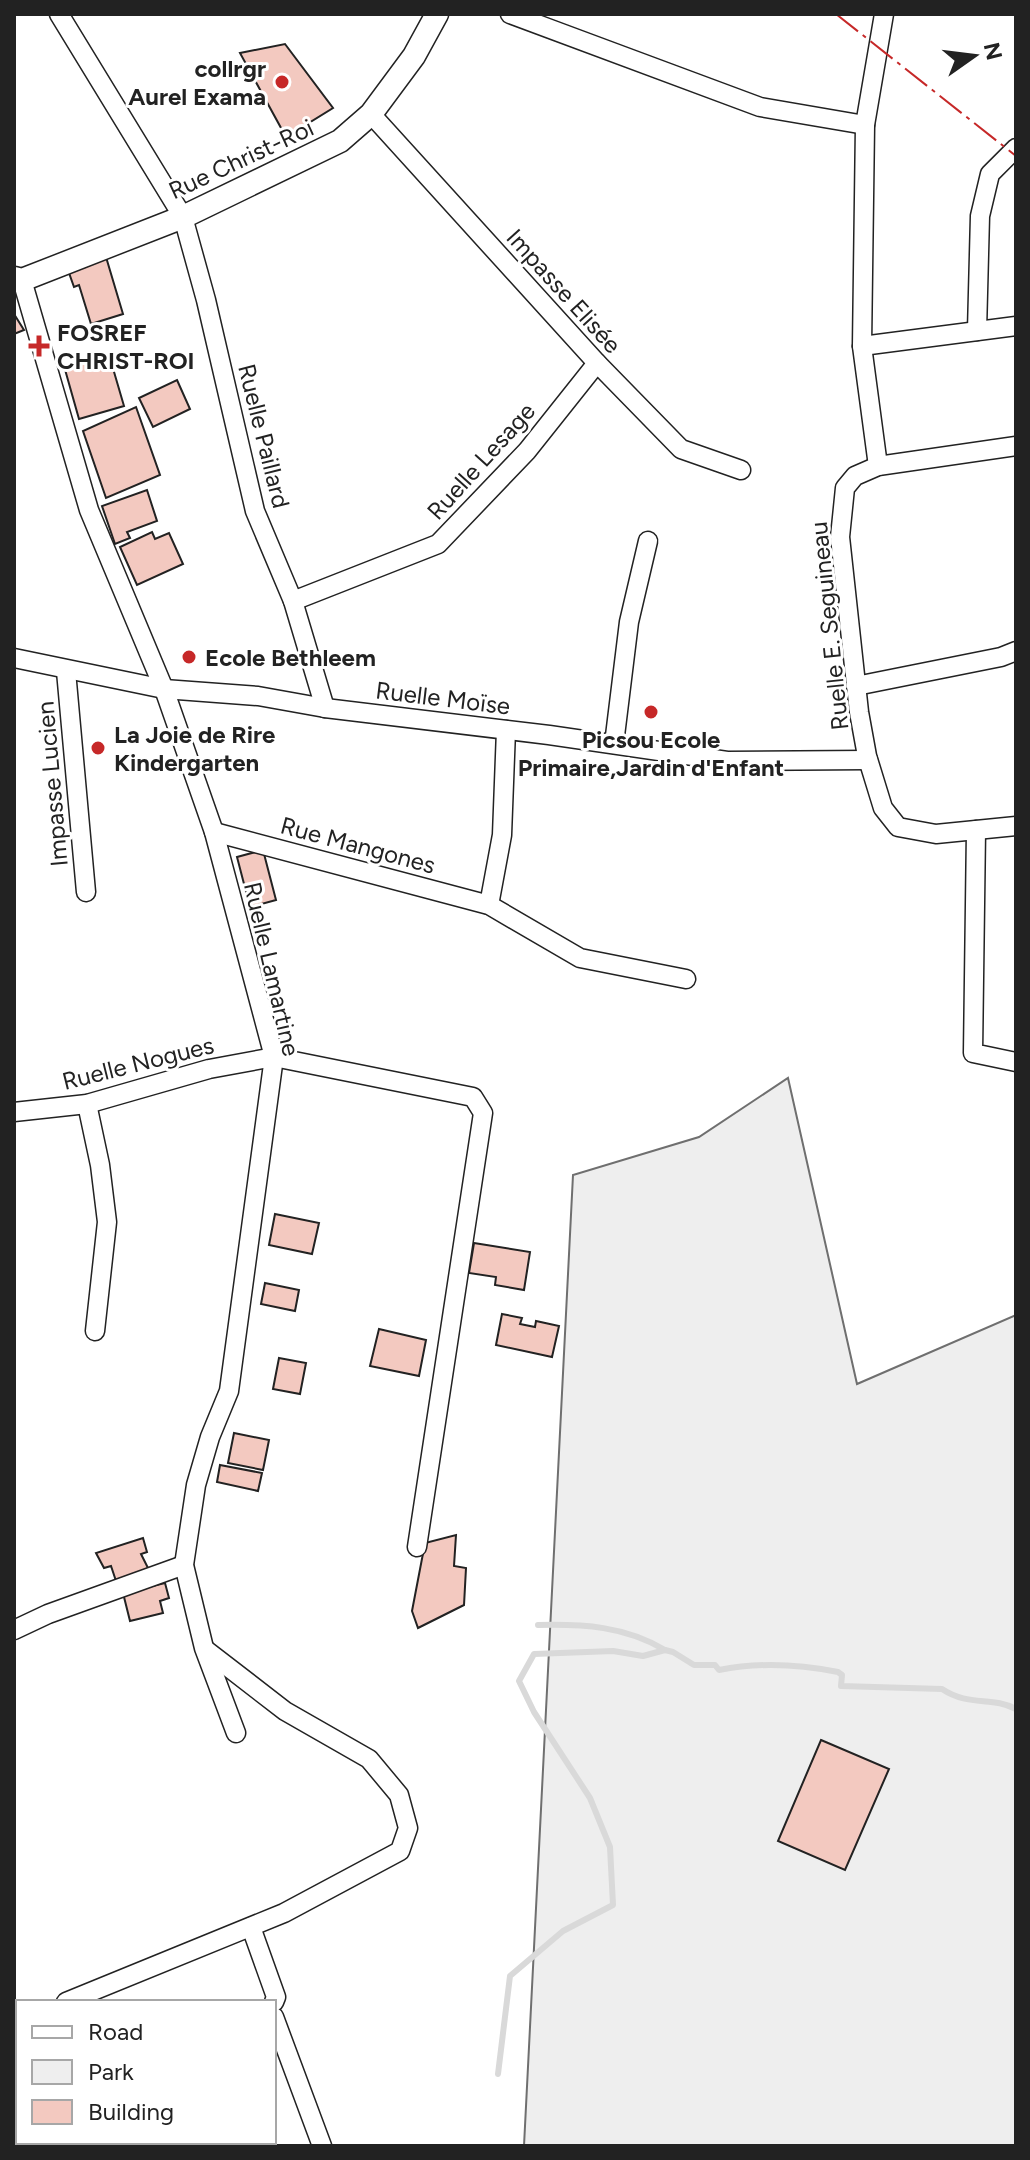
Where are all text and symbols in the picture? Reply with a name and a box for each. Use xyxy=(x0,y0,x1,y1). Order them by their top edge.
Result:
north arrow xyxy=(934,16,1014,96)
text: N xyxy=(978,40,1008,63)
place label: collrgr Aurel Exama xyxy=(128,54,266,111)
marker: collrgr Aurel Exama xyxy=(273,73,291,91)
street label: Rue Christ-Roi xyxy=(164,113,318,205)
street label: Impasse Elisée xyxy=(501,223,627,359)
place label: FOSREF CHRIST-ROI xyxy=(57,318,195,375)
marker: FOSREF CHRIST-ROI xyxy=(28,335,50,357)
street label: Ruelle Paillard xyxy=(232,361,296,511)
street label: Ruelle Lesage xyxy=(421,397,541,525)
street label: Ruelle E. Seguineau xyxy=(804,520,854,732)
place label: Ecole Bethleem xyxy=(205,643,376,672)
marker: Ecole Bethleem xyxy=(180,648,198,666)
street label: Ruelle Moïse xyxy=(374,675,512,721)
street label: Impasse Lucien xyxy=(30,700,74,868)
marker: Picsou Ecole Primaire,Jardin d'Enfant xyxy=(642,703,660,721)
place label: La Joie de Rire Kindergarten xyxy=(114,720,275,777)
place label: Picsou Ecole Primaire,Jardin d'Enfant xyxy=(518,725,784,782)
marker: La Joie de Rire Kindergarten xyxy=(89,739,107,757)
street label: Rue Mangones xyxy=(277,810,439,880)
street label: Ruelle Lamartine xyxy=(238,879,306,1059)
street label: Ruelle Nogues xyxy=(59,1030,217,1096)
legend xyxy=(16,2000,276,2144)
text: Road xyxy=(88,2017,143,2046)
text: Park xyxy=(88,2057,134,2086)
text: Building xyxy=(88,2097,174,2126)

